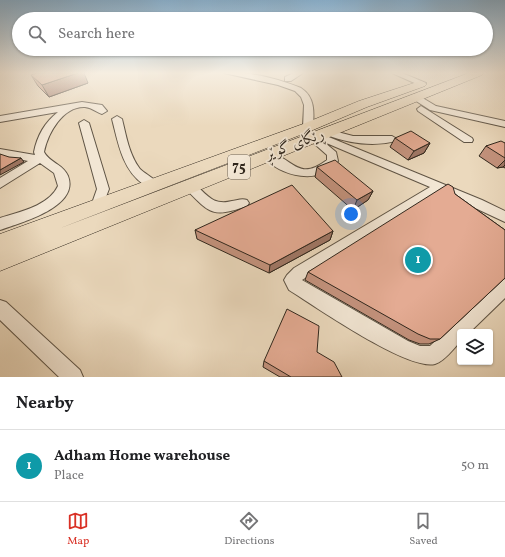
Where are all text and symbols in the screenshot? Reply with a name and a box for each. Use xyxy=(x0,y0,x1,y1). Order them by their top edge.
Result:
search box xyxy=(12,12,493,56)
icon: search xyxy=(26,23,48,45)
text: Search here xyxy=(58,24,135,45)
street label: ڕێگای گوێڕ xyxy=(261,123,328,167)
road number: 75 xyxy=(228,155,250,179)
your location xyxy=(341,204,361,224)
pin: 1 xyxy=(405,245,431,275)
map controls xyxy=(457,329,493,365)
button: layers xyxy=(457,329,493,365)
text: Nearby xyxy=(16,392,74,415)
text: Adham Home warehouse xyxy=(54,446,230,467)
text: 1 xyxy=(26,457,32,475)
text: 50 m xyxy=(461,457,489,475)
text: Place xyxy=(54,467,84,485)
tab: Map xyxy=(67,510,89,549)
tab: Directions xyxy=(224,510,275,549)
tab: Saved xyxy=(409,510,438,549)

